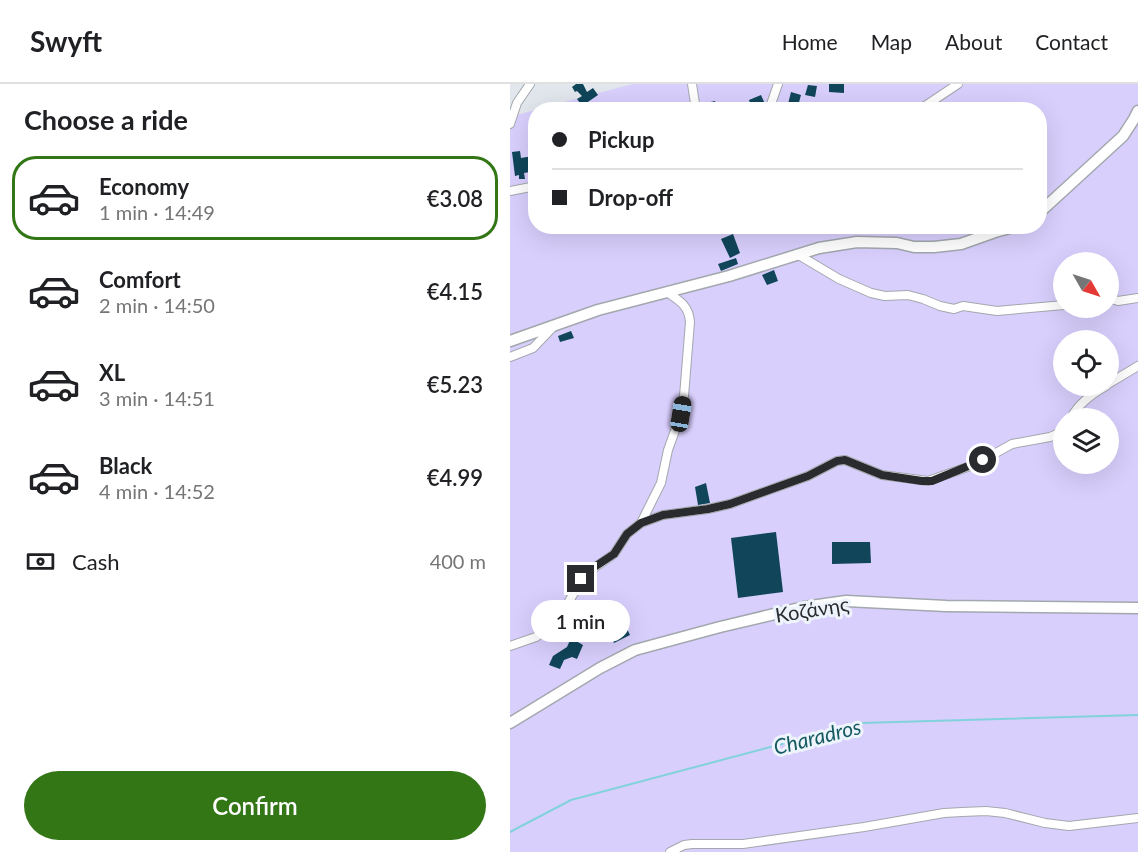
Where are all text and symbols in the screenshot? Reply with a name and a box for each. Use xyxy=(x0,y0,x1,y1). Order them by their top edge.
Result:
text: Swyft xyxy=(30,24,102,58)
text: Home xyxy=(782,29,838,54)
text: Map xyxy=(871,29,912,54)
text: About xyxy=(945,29,1002,54)
text: Contact xyxy=(1035,29,1108,54)
text: Choose a ride xyxy=(24,103,188,136)
text: Pickup xyxy=(588,126,654,153)
icon: car xyxy=(27,171,81,225)
text: Economy xyxy=(99,173,189,200)
text: Drop-off xyxy=(588,184,673,211)
text: €3.08 xyxy=(427,185,483,212)
text: 1 min · 14:49 xyxy=(99,200,215,224)
north arrow xyxy=(1053,252,1119,318)
map controls xyxy=(1053,252,1119,474)
icon: car xyxy=(27,264,81,318)
text: Comfort xyxy=(99,266,181,293)
text: €4.15 xyxy=(427,278,483,305)
text: 2 min · 14:50 xyxy=(99,293,215,317)
button: locate xyxy=(1053,330,1119,396)
icon: car xyxy=(27,357,81,411)
text: XL xyxy=(99,359,125,386)
text: €5.23 xyxy=(427,371,483,398)
text: 3 min · 14:51 xyxy=(99,386,215,410)
car xyxy=(669,395,693,433)
button: layers xyxy=(1053,408,1119,474)
route start xyxy=(969,446,996,473)
icon: car xyxy=(27,450,81,504)
text: Black xyxy=(99,452,152,479)
text: €4.99 xyxy=(427,464,483,491)
text: 4 min · 14:52 xyxy=(99,479,215,503)
icon: cash xyxy=(24,545,57,578)
text: Cash xyxy=(72,548,119,575)
text: 400 m xyxy=(430,549,486,573)
route end xyxy=(567,565,594,592)
street label: Κοζάνης xyxy=(773,591,851,627)
callout: 1 min xyxy=(532,600,631,642)
text: 1 min xyxy=(556,609,605,633)
water label: Charadros xyxy=(771,713,863,759)
button: Confirm xyxy=(24,771,486,840)

